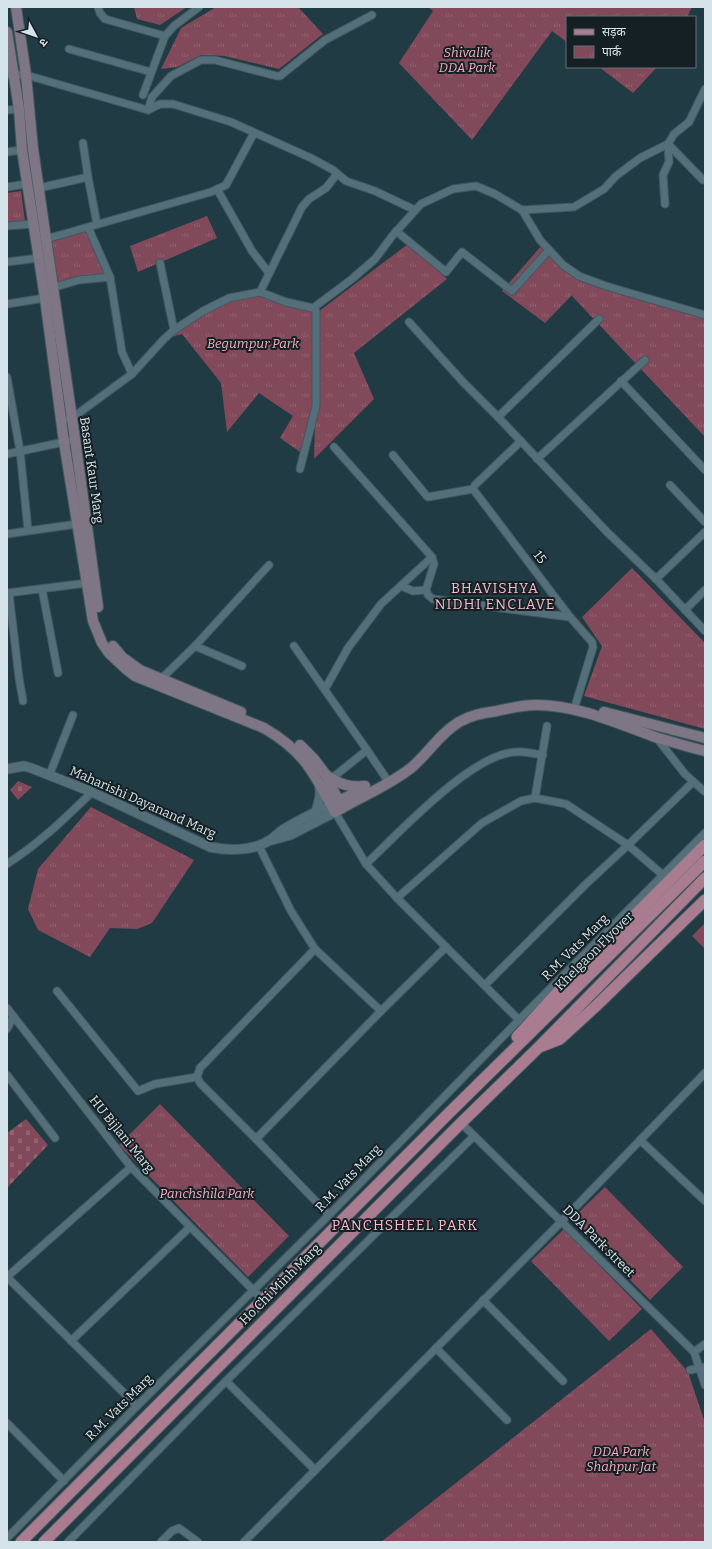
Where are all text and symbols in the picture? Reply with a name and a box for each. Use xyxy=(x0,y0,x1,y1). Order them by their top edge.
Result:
north arrow xyxy=(16,16,56,56)
legend xyxy=(566,16,696,68)
text: सड़क xyxy=(602,25,627,39)
text: उ xyxy=(36,35,50,49)
park label: Shivalik DDA Park xyxy=(439,45,496,75)
text: पार्क xyxy=(602,45,622,59)
park label: Begumpur Park xyxy=(207,336,300,351)
street label: Basant Kaur Marg xyxy=(77,416,107,524)
street label: 15 xyxy=(530,548,550,566)
district label: BHAVISHYA NIDHI ENCLAVE xyxy=(434,580,556,613)
street label: Maharishi Dayanand Marg xyxy=(68,763,218,841)
street label: Khelgaon Flyover xyxy=(552,909,636,993)
street label: R.M. Vats Marg xyxy=(539,911,611,983)
street label: HU Bijlani Marg xyxy=(86,1092,158,1176)
street label: R.M. Vats Marg xyxy=(312,1141,384,1215)
park label: Panchshila Park xyxy=(160,1186,255,1201)
street label: DDA Park street xyxy=(560,1202,638,1280)
district label: PANCHSHEEL PARK xyxy=(332,1217,478,1234)
street label: Ho Chi Minh Marg xyxy=(236,1240,324,1328)
street label: R.M. Vats Marg xyxy=(83,1371,155,1443)
park label: DDA Park Shahpur Jat xyxy=(586,1444,656,1474)

